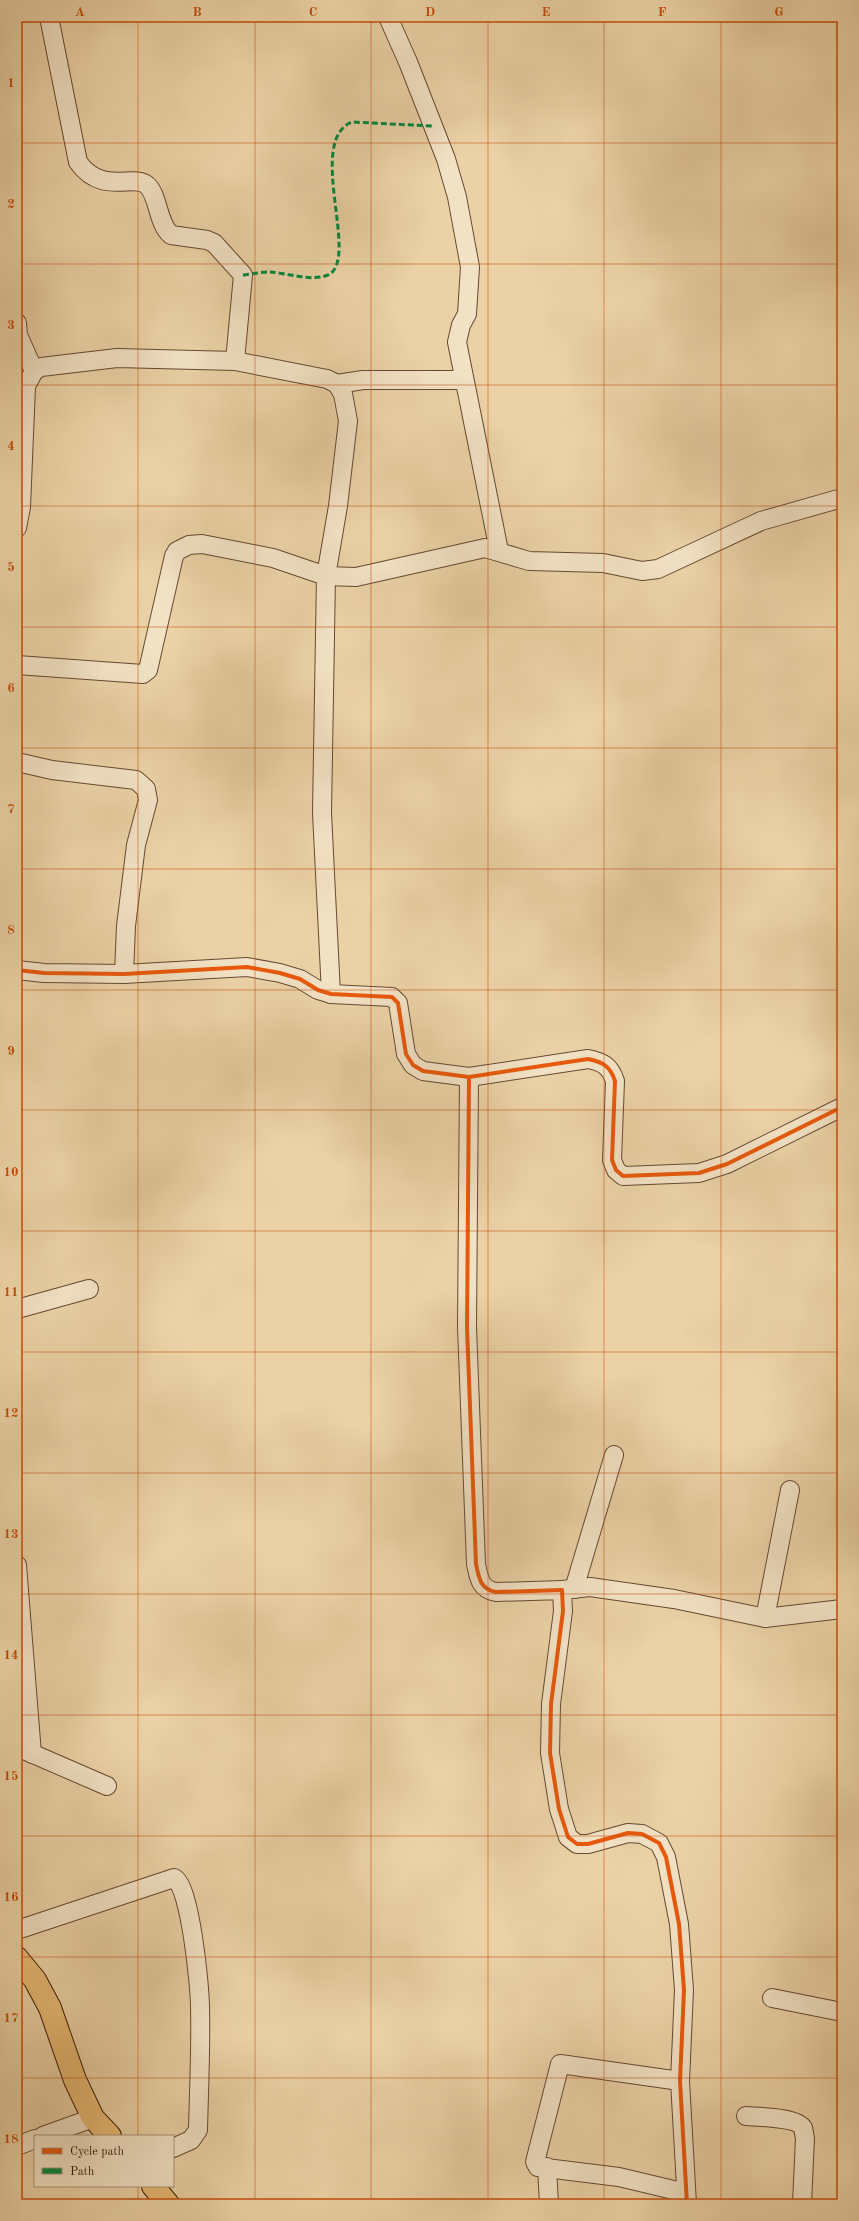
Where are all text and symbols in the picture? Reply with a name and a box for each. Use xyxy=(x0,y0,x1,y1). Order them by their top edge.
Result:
text: A xyxy=(75,6,85,19)
text: B xyxy=(192,6,202,19)
text: C xyxy=(309,6,317,19)
text: D xyxy=(425,6,435,19)
text: E xyxy=(542,6,551,19)
text: F xyxy=(658,6,667,19)
text: G xyxy=(774,6,784,19)
text: 1 xyxy=(7,77,15,90)
text: 2 xyxy=(7,198,15,211)
text: 3 xyxy=(7,319,15,332)
text: 4 xyxy=(7,440,15,453)
text: 5 xyxy=(7,561,15,574)
text: 6 xyxy=(7,682,15,695)
text: 7 xyxy=(7,803,15,816)
text: 8 xyxy=(7,924,15,937)
text: 9 xyxy=(7,1045,15,1058)
text: 10 xyxy=(3,1166,19,1179)
text: 11 xyxy=(3,1286,19,1299)
text: 12 xyxy=(3,1407,19,1420)
text: 13 xyxy=(3,1528,19,1541)
text: 14 xyxy=(3,1649,19,1662)
text: 15 xyxy=(3,1770,19,1783)
text: 16 xyxy=(3,1891,19,1904)
text: 17 xyxy=(3,2012,19,2025)
text: 18 xyxy=(3,2133,19,2146)
legend xyxy=(34,2135,174,2187)
text: Cycle path xyxy=(70,2146,125,2158)
text: Path xyxy=(70,2166,95,2178)

